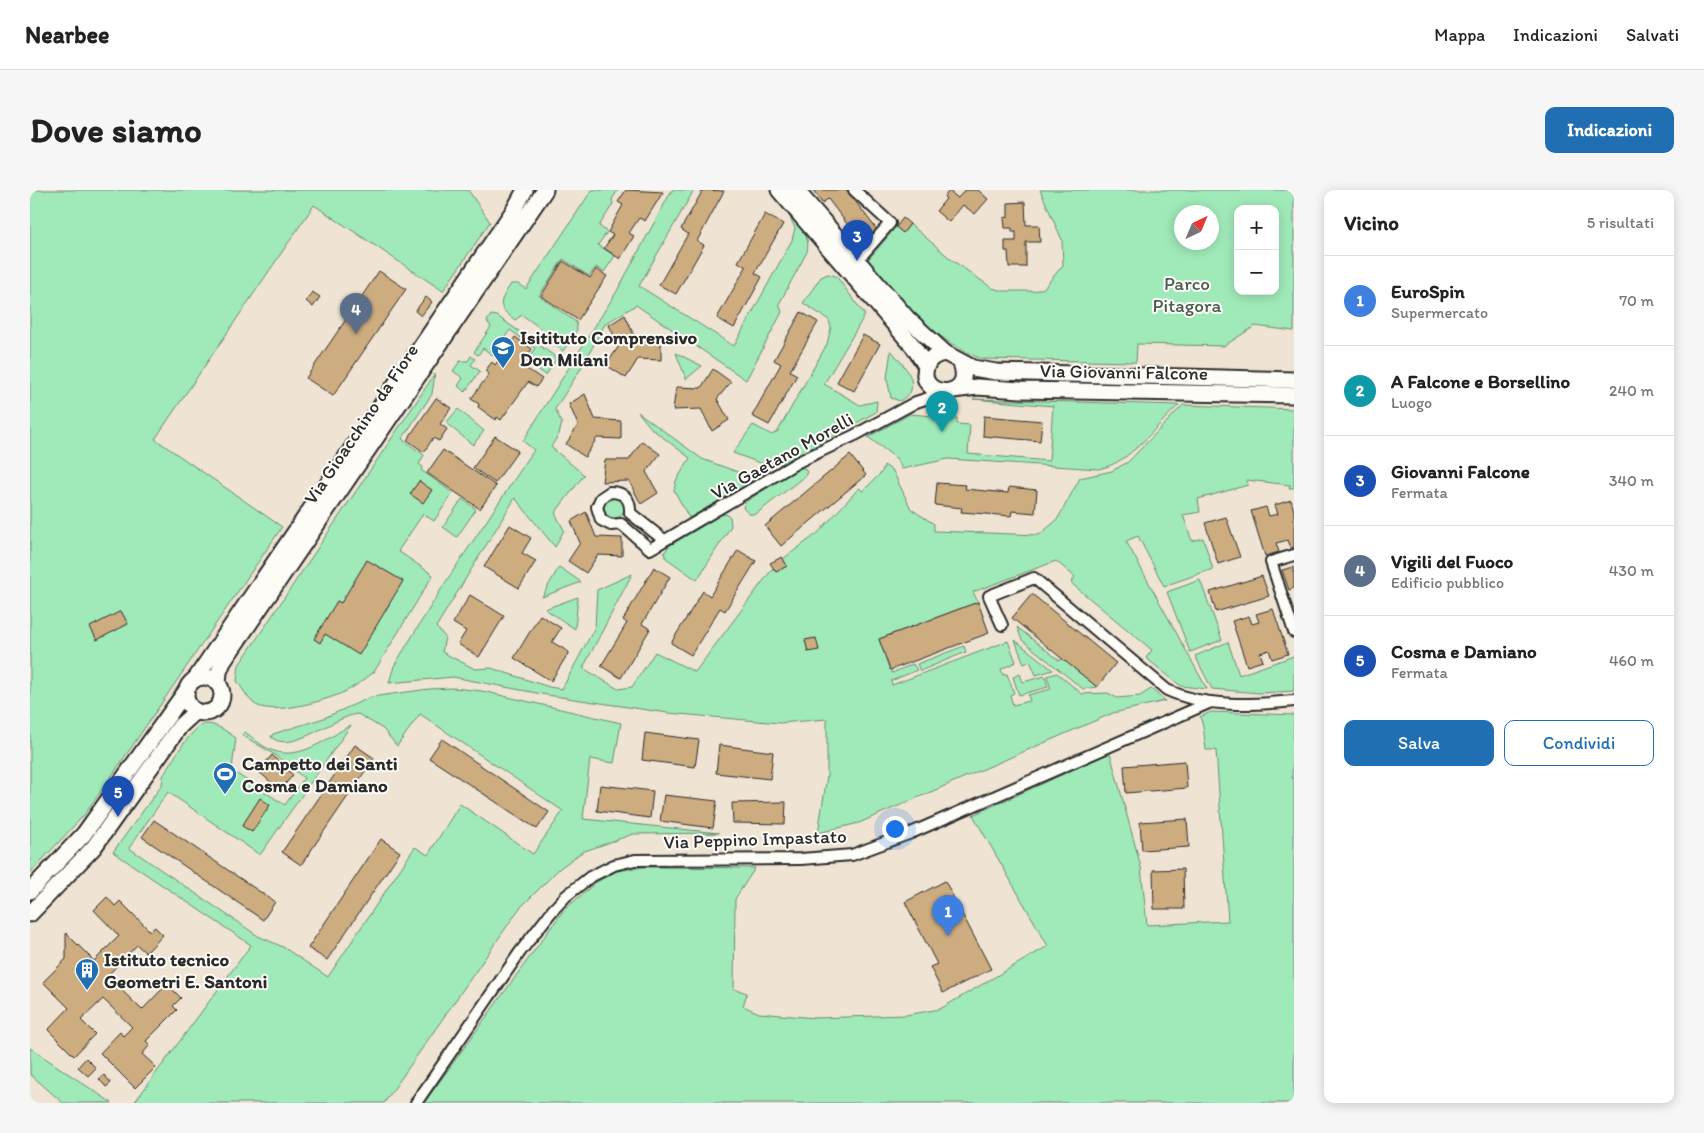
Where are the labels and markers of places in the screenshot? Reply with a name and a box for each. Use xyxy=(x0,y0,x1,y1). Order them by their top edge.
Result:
pin: 3 xyxy=(841,220,873,261)
pin: 4 xyxy=(340,293,372,334)
place label: Isitituto Comprensivo Don Milani xyxy=(520,326,697,371)
school or university icon: Isitituto Comprensivo Don Milani xyxy=(490,335,516,369)
pin: 2 xyxy=(926,391,958,432)
place label: Campetto dei Santi Cosma e Damiano xyxy=(242,752,398,797)
sports icon: Campetto dei Santi Cosma e Damiano xyxy=(212,761,238,795)
pin: 5 xyxy=(102,776,134,817)
pin: 1 xyxy=(932,895,964,936)
place label: Istituto tecnico Geometri E. Santoni xyxy=(104,948,267,993)
building icon: Istituto tecnico Geometri E. Santoni xyxy=(74,957,100,991)

